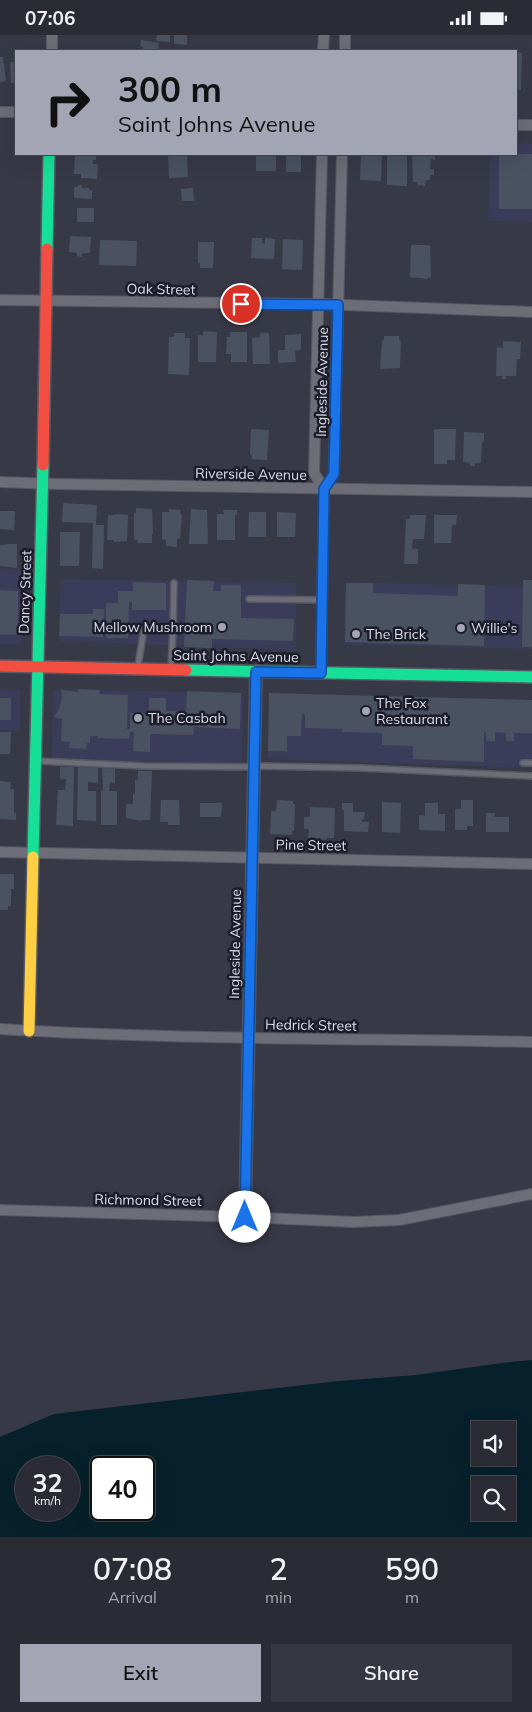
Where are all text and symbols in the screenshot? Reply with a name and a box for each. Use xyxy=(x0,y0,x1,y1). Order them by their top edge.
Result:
text: 07:06 xyxy=(25,6,75,30)
text: 300 m xyxy=(118,67,222,111)
icon: right xyxy=(35,70,100,135)
text: Saint Johns Avenue xyxy=(118,110,315,138)
street label: Oak Street xyxy=(126,279,196,299)
pin xyxy=(220,283,262,325)
icon: arrive xyxy=(227,290,255,318)
street label: Ingleside Avenue xyxy=(312,327,332,437)
street label: Riverside Avenue xyxy=(195,464,307,484)
street label: Dancy Street xyxy=(15,550,35,634)
place label: Mellow Mushroom xyxy=(93,618,212,636)
place label: Willie's xyxy=(471,619,518,637)
marker: Mellow Mushroom xyxy=(216,621,228,633)
marker: Willie's xyxy=(455,622,467,634)
place label: The Brick xyxy=(366,625,427,643)
marker: The Brick xyxy=(350,628,362,640)
street label: Saint Johns Avenue xyxy=(173,646,299,666)
place label: The Fox Restaurant xyxy=(376,694,448,728)
marker: The Fox Restaurant xyxy=(360,705,372,717)
place label: The Casbah xyxy=(148,709,226,727)
marker: The Casbah xyxy=(132,712,144,724)
street label: Pine Street xyxy=(276,835,347,855)
street label: Ingleside Avenue xyxy=(225,889,245,999)
street label: Hedrick Street xyxy=(265,1015,357,1035)
street label: Richmond Street xyxy=(94,1190,202,1210)
position arrow xyxy=(218,1190,270,1242)
map controls xyxy=(471,1421,516,1521)
button: sound xyxy=(471,1421,516,1466)
speed limit sign: 40 xyxy=(90,1456,155,1521)
text: 32 xyxy=(32,1467,63,1498)
button: search xyxy=(471,1476,516,1521)
text: km/h xyxy=(34,1493,61,1508)
text: 07:08 xyxy=(93,1550,172,1588)
text: 2 xyxy=(270,1550,288,1588)
text: 590 xyxy=(385,1550,439,1588)
text: Arrival xyxy=(108,1587,157,1607)
text: min xyxy=(265,1587,292,1607)
text: m xyxy=(405,1587,419,1607)
button: Exit xyxy=(20,1644,261,1702)
button: Share xyxy=(271,1644,512,1702)

